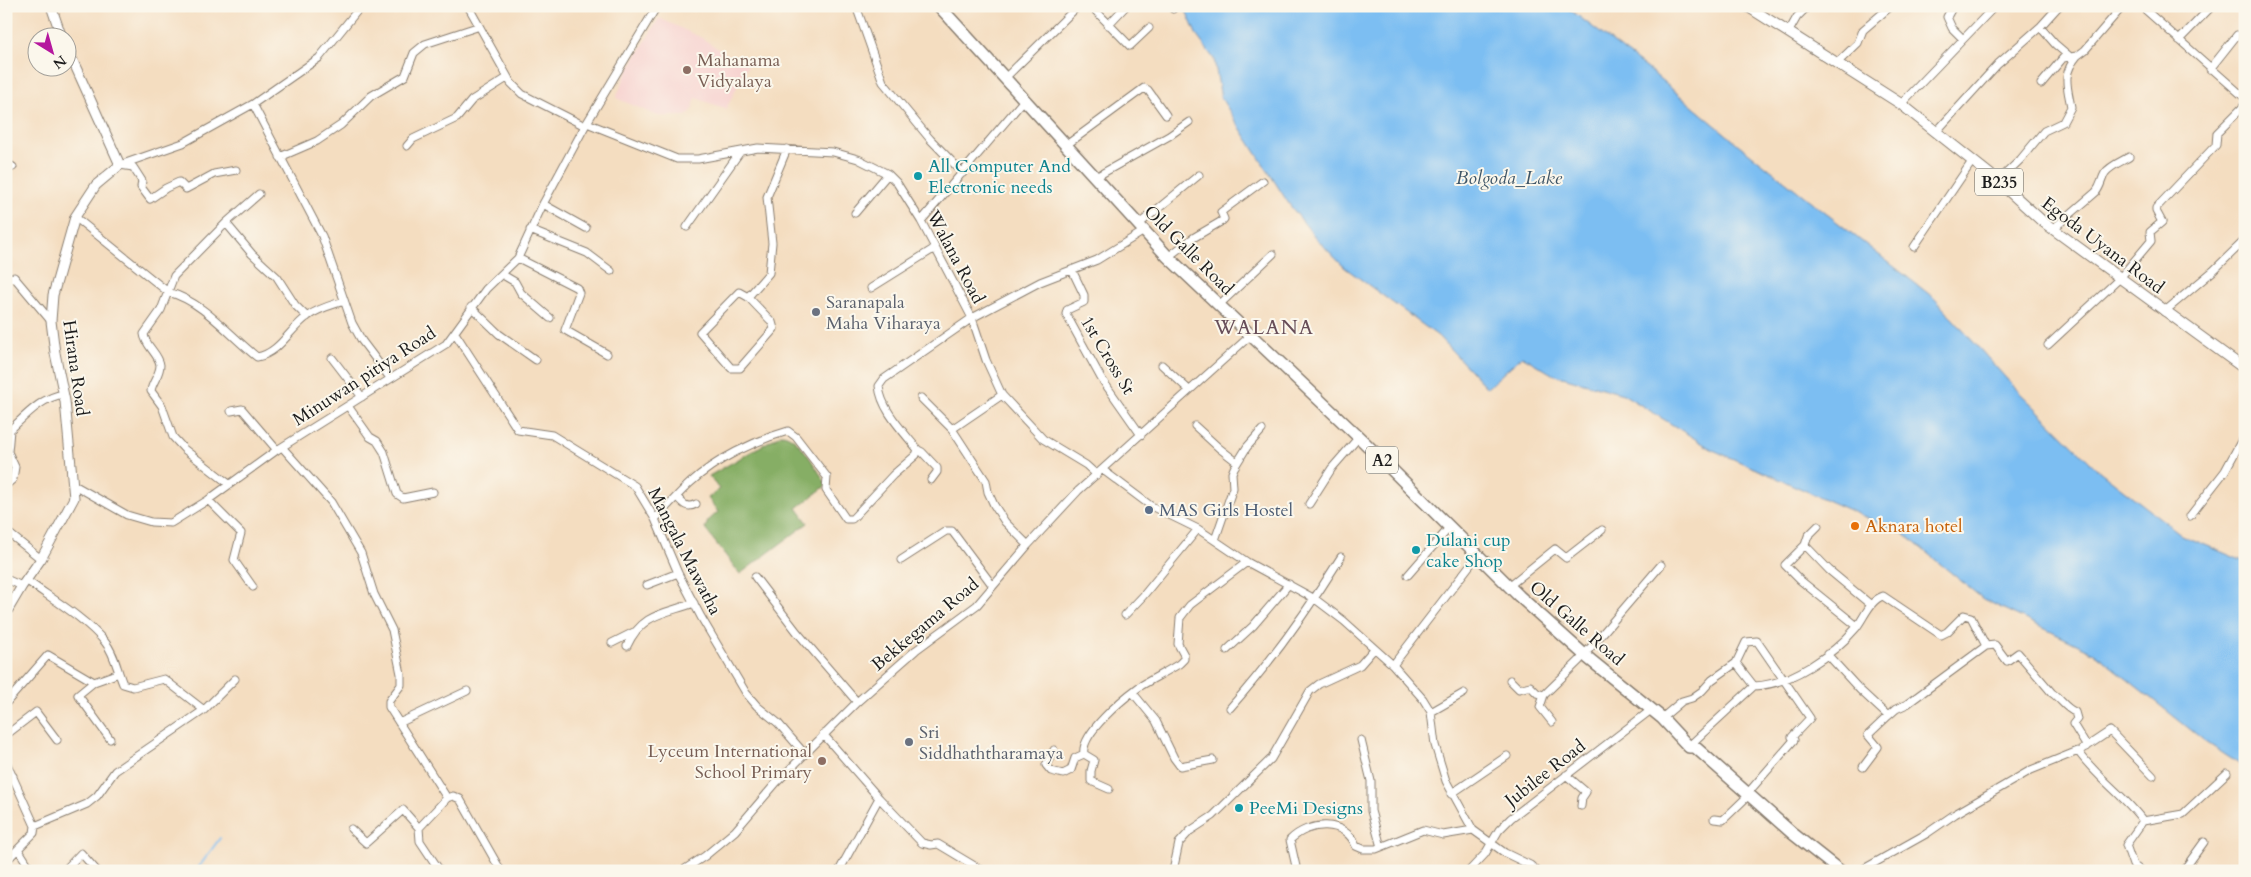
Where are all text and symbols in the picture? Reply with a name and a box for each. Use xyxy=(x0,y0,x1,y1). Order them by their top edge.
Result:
north arrow xyxy=(28,28,78,78)
place label: Mahanama Vidyalaya xyxy=(697,48,781,94)
text: N xyxy=(49,51,70,73)
marker: Mahanama Vidyalaya xyxy=(681,64,693,76)
place label: All Computer And Electronic needs xyxy=(928,154,1071,200)
water label: Bolgoda_Lake xyxy=(1456,165,1563,191)
road number: B235 xyxy=(1975,168,2023,196)
marker: All Computer And Electronic needs xyxy=(912,170,924,182)
street label: Egoda Uyana Road xyxy=(2036,191,2169,300)
street label: Old Galle Road xyxy=(1138,200,1240,301)
street label: Walana Road xyxy=(920,205,991,309)
place label: Saranapala Maha Viharaya xyxy=(826,290,941,336)
marker: Saranapala Maha Viharaya xyxy=(810,306,822,318)
street label: 1st Cross St xyxy=(1074,311,1141,399)
district label: WALANA xyxy=(1213,314,1314,341)
street label: Hirana Road xyxy=(56,318,95,418)
street label: Minuwan pitiya Road xyxy=(288,320,441,432)
road number: A2 xyxy=(1366,446,1398,474)
street label: Mangala Mawatha xyxy=(642,483,728,620)
place label: MAS Girls Hostel xyxy=(1159,498,1294,523)
marker: MAS Girls Hostel xyxy=(1143,504,1155,516)
place label: Aknara hotel xyxy=(1865,514,1963,539)
marker: Aknara hotel xyxy=(1849,520,1861,532)
place label: Dulani cup cake Shop xyxy=(1426,528,1511,574)
marker: Dulani cup cake Shop xyxy=(1410,544,1422,556)
street label: Bekkegama Road xyxy=(866,572,985,677)
street label: Old Galle Road xyxy=(1524,575,1630,672)
place label: Sri Siddhaththaramaya xyxy=(919,720,1064,766)
street label: Jubilee Road xyxy=(1497,734,1591,815)
marker: Sri Siddhaththaramaya xyxy=(903,736,915,748)
place label: Lyceum International School Primary xyxy=(647,739,812,785)
marker: Lyceum International School Primary xyxy=(816,755,828,767)
place label: PeeMi Designs xyxy=(1249,796,1363,821)
marker: PeeMi Designs xyxy=(1233,802,1245,814)

